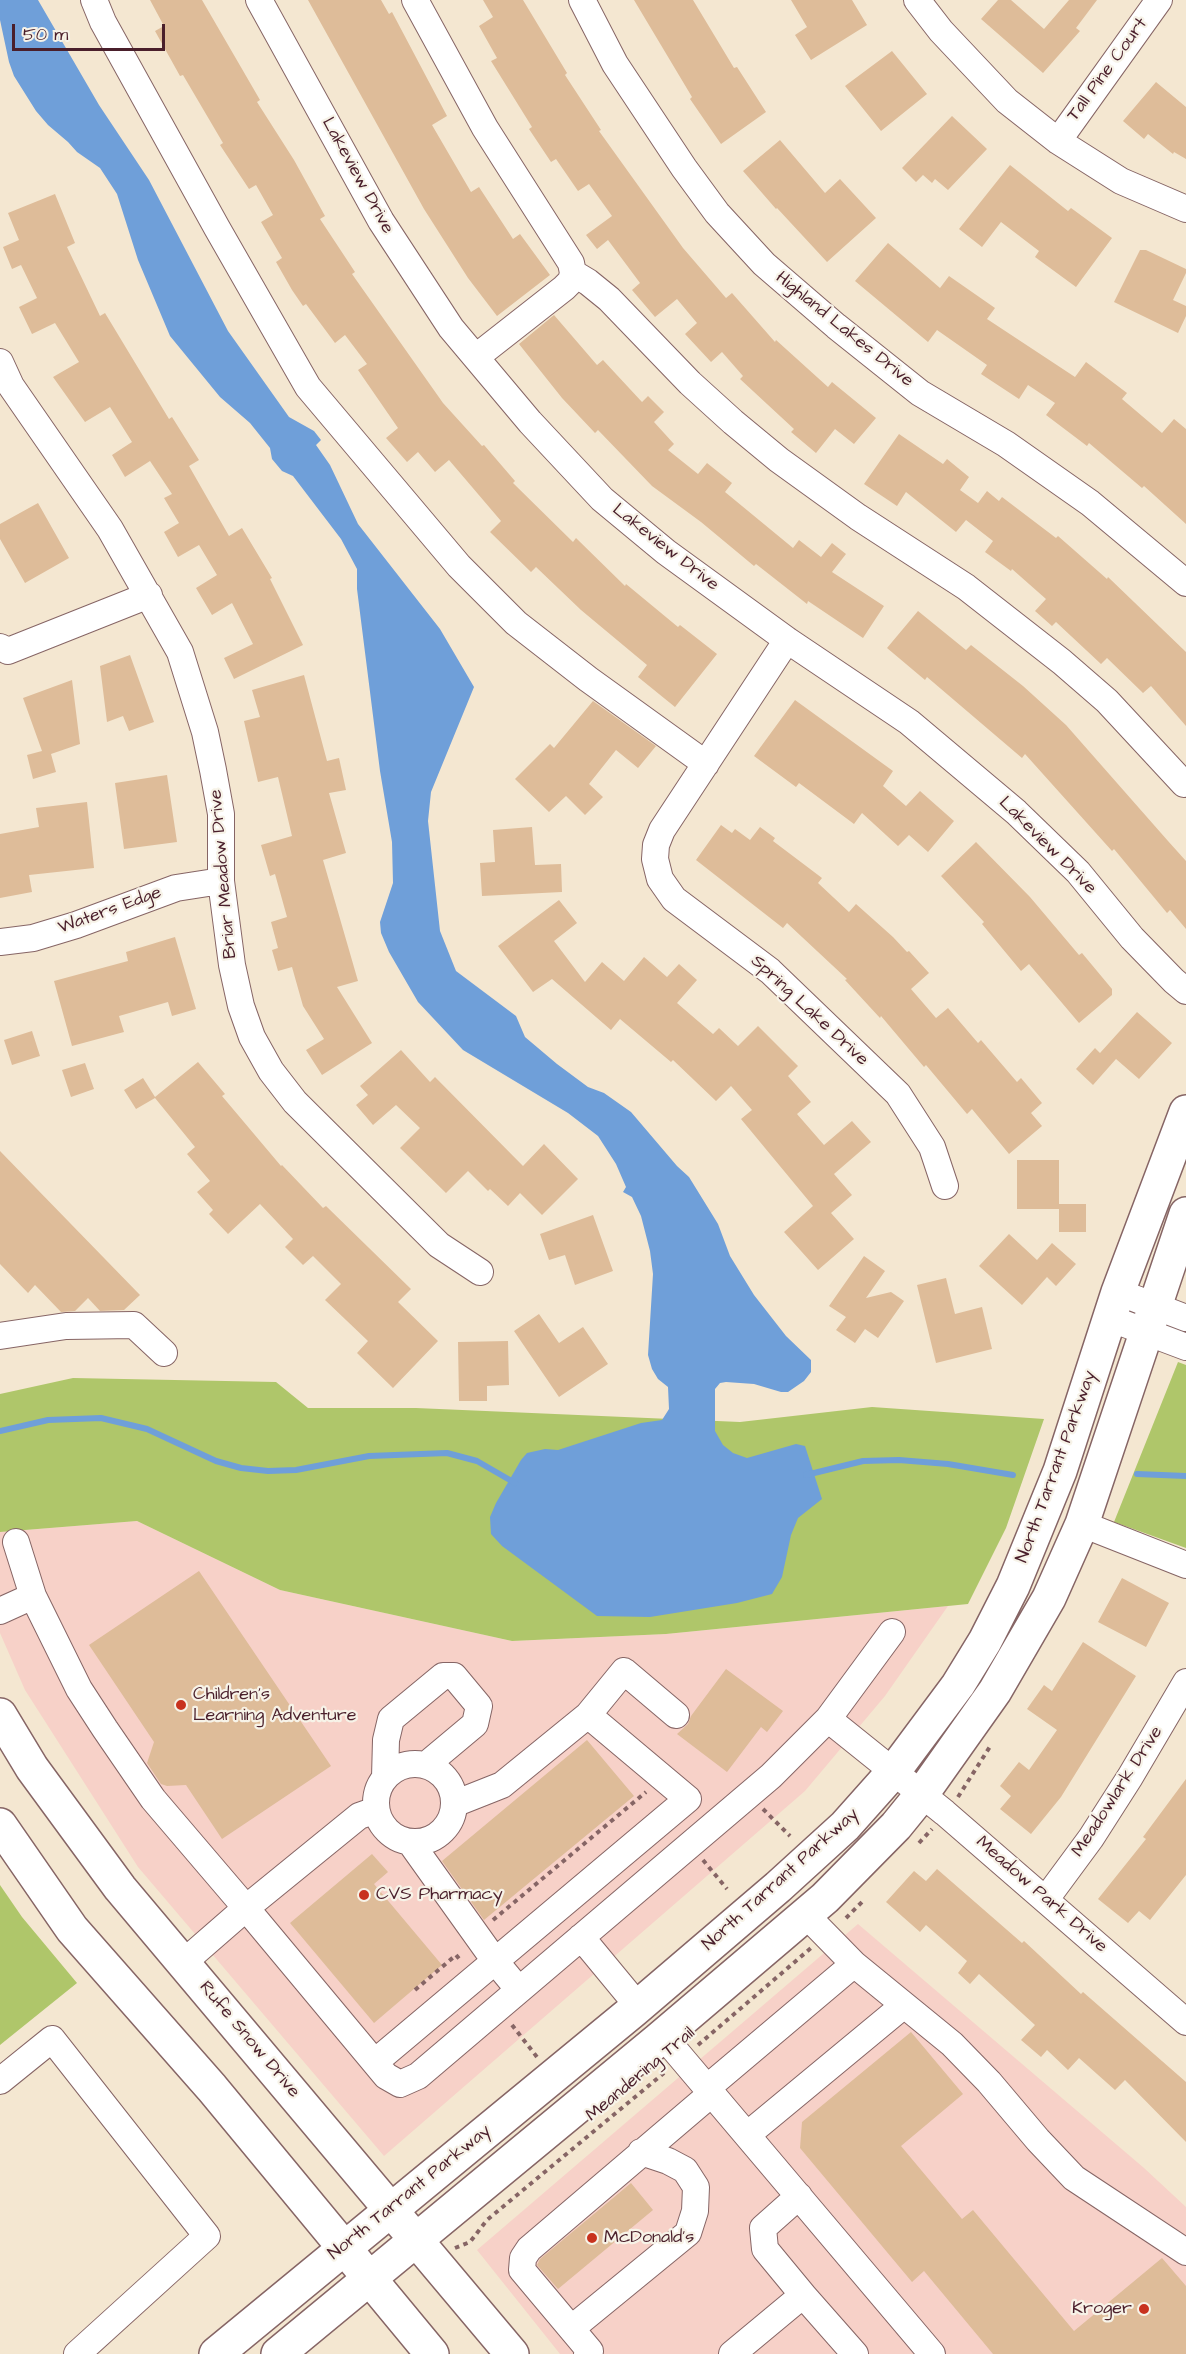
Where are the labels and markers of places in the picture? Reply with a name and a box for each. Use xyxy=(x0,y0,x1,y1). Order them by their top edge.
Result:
place label: Children's Learning Adventure xyxy=(193,1684,356,1726)
marker: Children's Learning Adventure xyxy=(174,1698,188,1712)
place label: CVS Pharmacy xyxy=(376,1884,503,1906)
marker: CVS Pharmacy xyxy=(357,1888,371,1902)
place label: McDonald's xyxy=(604,2227,694,2249)
marker: McDonald's xyxy=(585,2231,599,2245)
place label: Kroger xyxy=(1072,2298,1132,2320)
marker: Kroger xyxy=(1137,2302,1151,2316)

